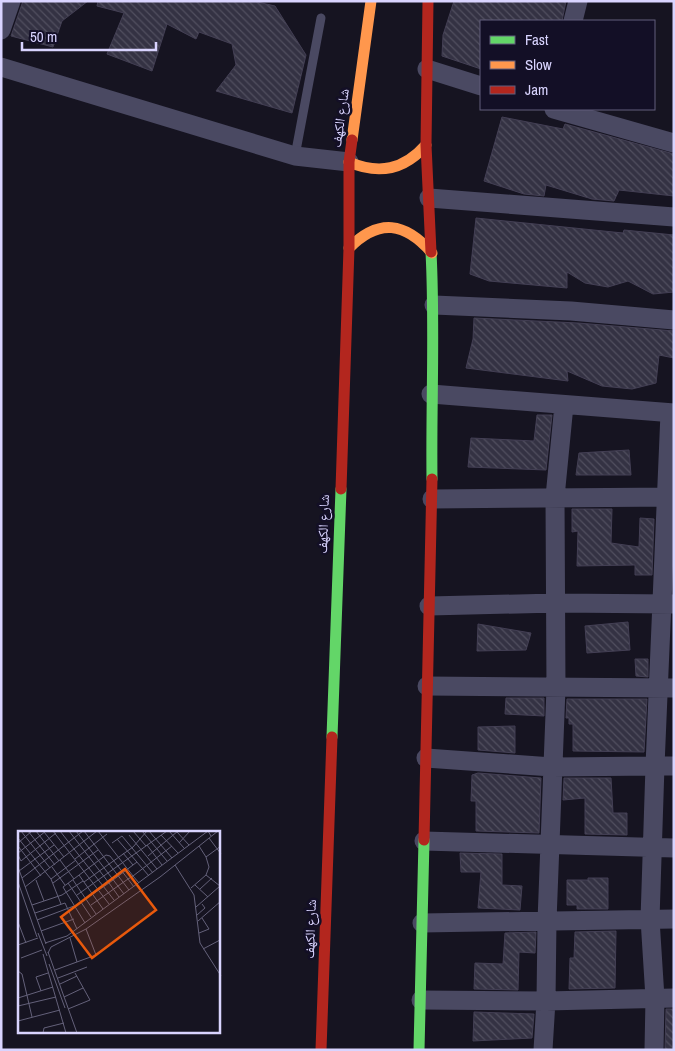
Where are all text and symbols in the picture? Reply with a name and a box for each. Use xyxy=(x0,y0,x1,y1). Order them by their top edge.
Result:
scale bar xyxy=(22,20,156,52)
legend xyxy=(480,20,655,110)
text: 50 m xyxy=(30,26,57,47)
text: Fast xyxy=(525,29,549,50)
text: Slow xyxy=(525,54,552,75)
text: Jam xyxy=(525,79,548,100)
street label: شارع الكهف xyxy=(327,87,354,149)
street label: شارع الكهف xyxy=(313,494,334,554)
inset map xyxy=(18,831,220,1034)
street label: شارع الكهف xyxy=(300,899,321,959)

